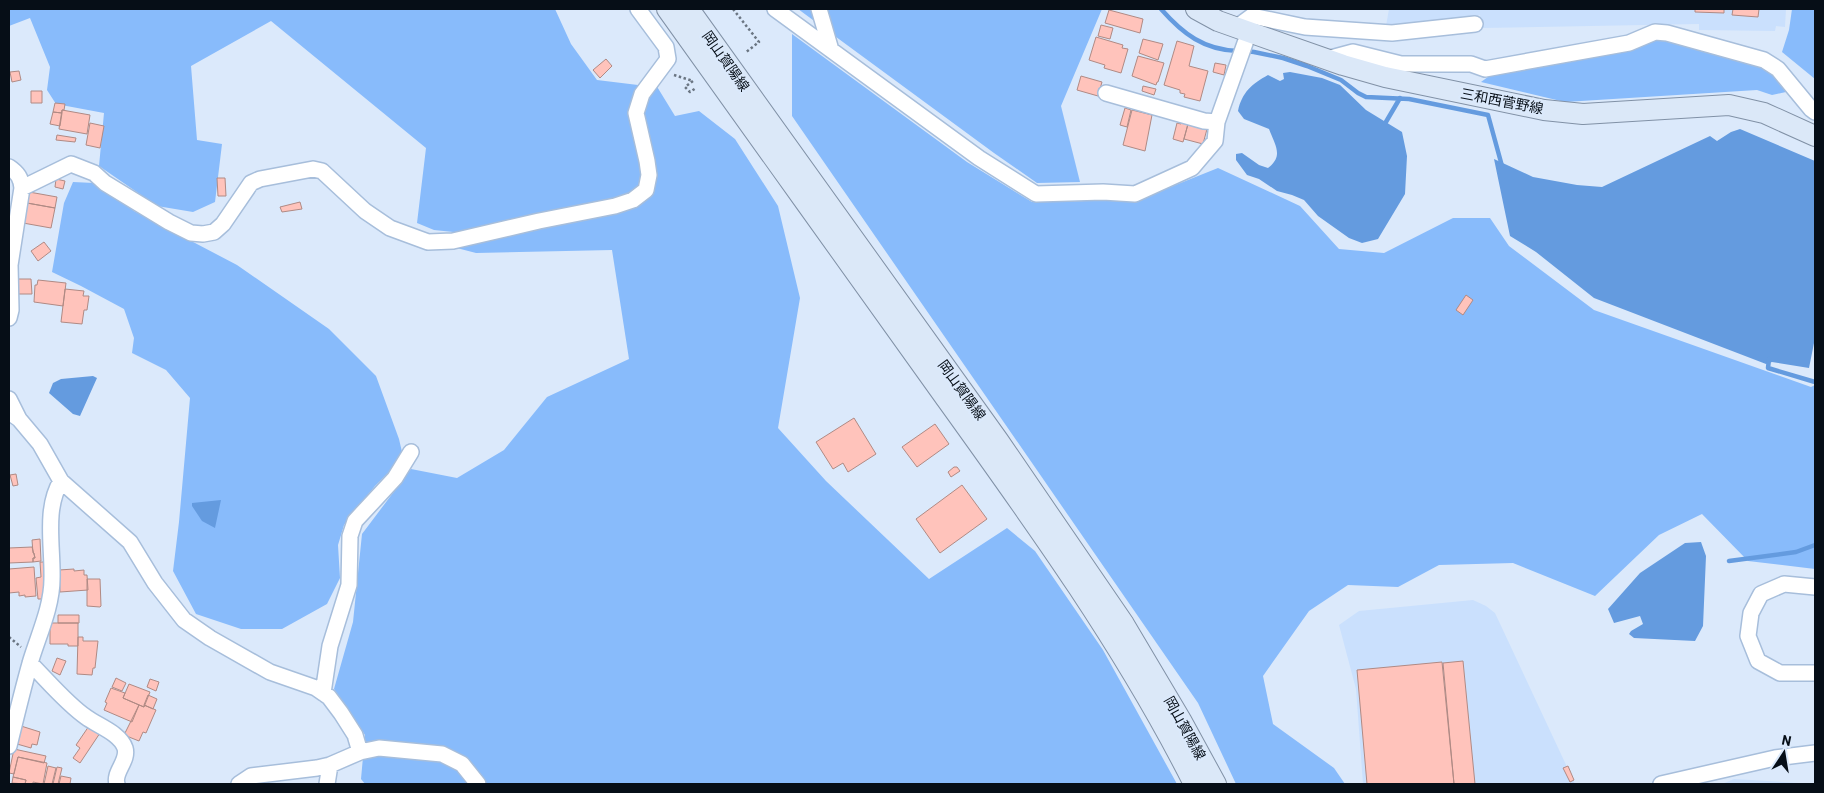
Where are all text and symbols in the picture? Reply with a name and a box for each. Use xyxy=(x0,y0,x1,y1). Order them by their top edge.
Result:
street label: 岡山賀陽線 xyxy=(699,27,753,94)
street label: 三和西菅野線 xyxy=(1459,84,1545,117)
street label: 岡山賀陽線 xyxy=(935,356,990,423)
street label: 岡山賀陽線 xyxy=(1161,693,1210,762)
north arrow xyxy=(1759,728,1809,778)
text: N xyxy=(1780,731,1793,749)

